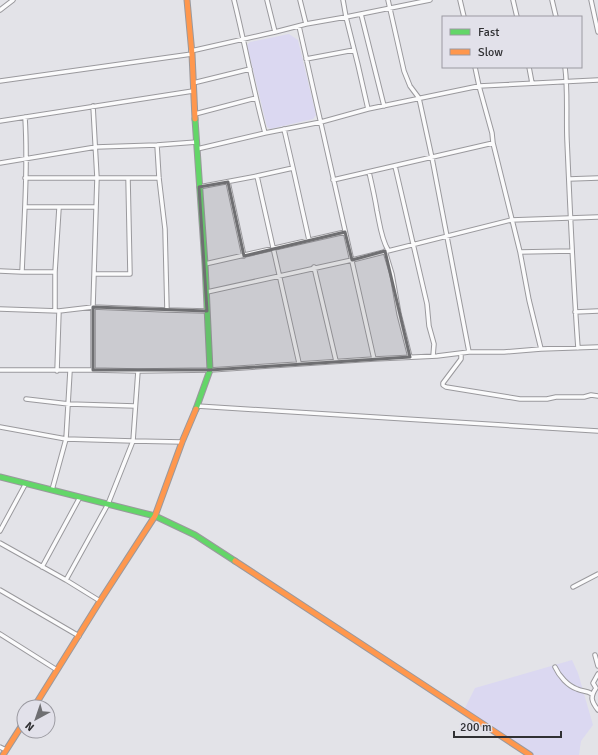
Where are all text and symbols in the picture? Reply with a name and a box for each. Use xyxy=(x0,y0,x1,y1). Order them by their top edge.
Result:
legend xyxy=(442,16,582,68)
text: Fast xyxy=(478,25,499,40)
text: Slow xyxy=(478,45,503,60)
north arrow xyxy=(16,699,56,739)
scale bar xyxy=(454,713,561,739)
text: N xyxy=(23,719,37,734)
text: 200 m xyxy=(460,720,492,735)

